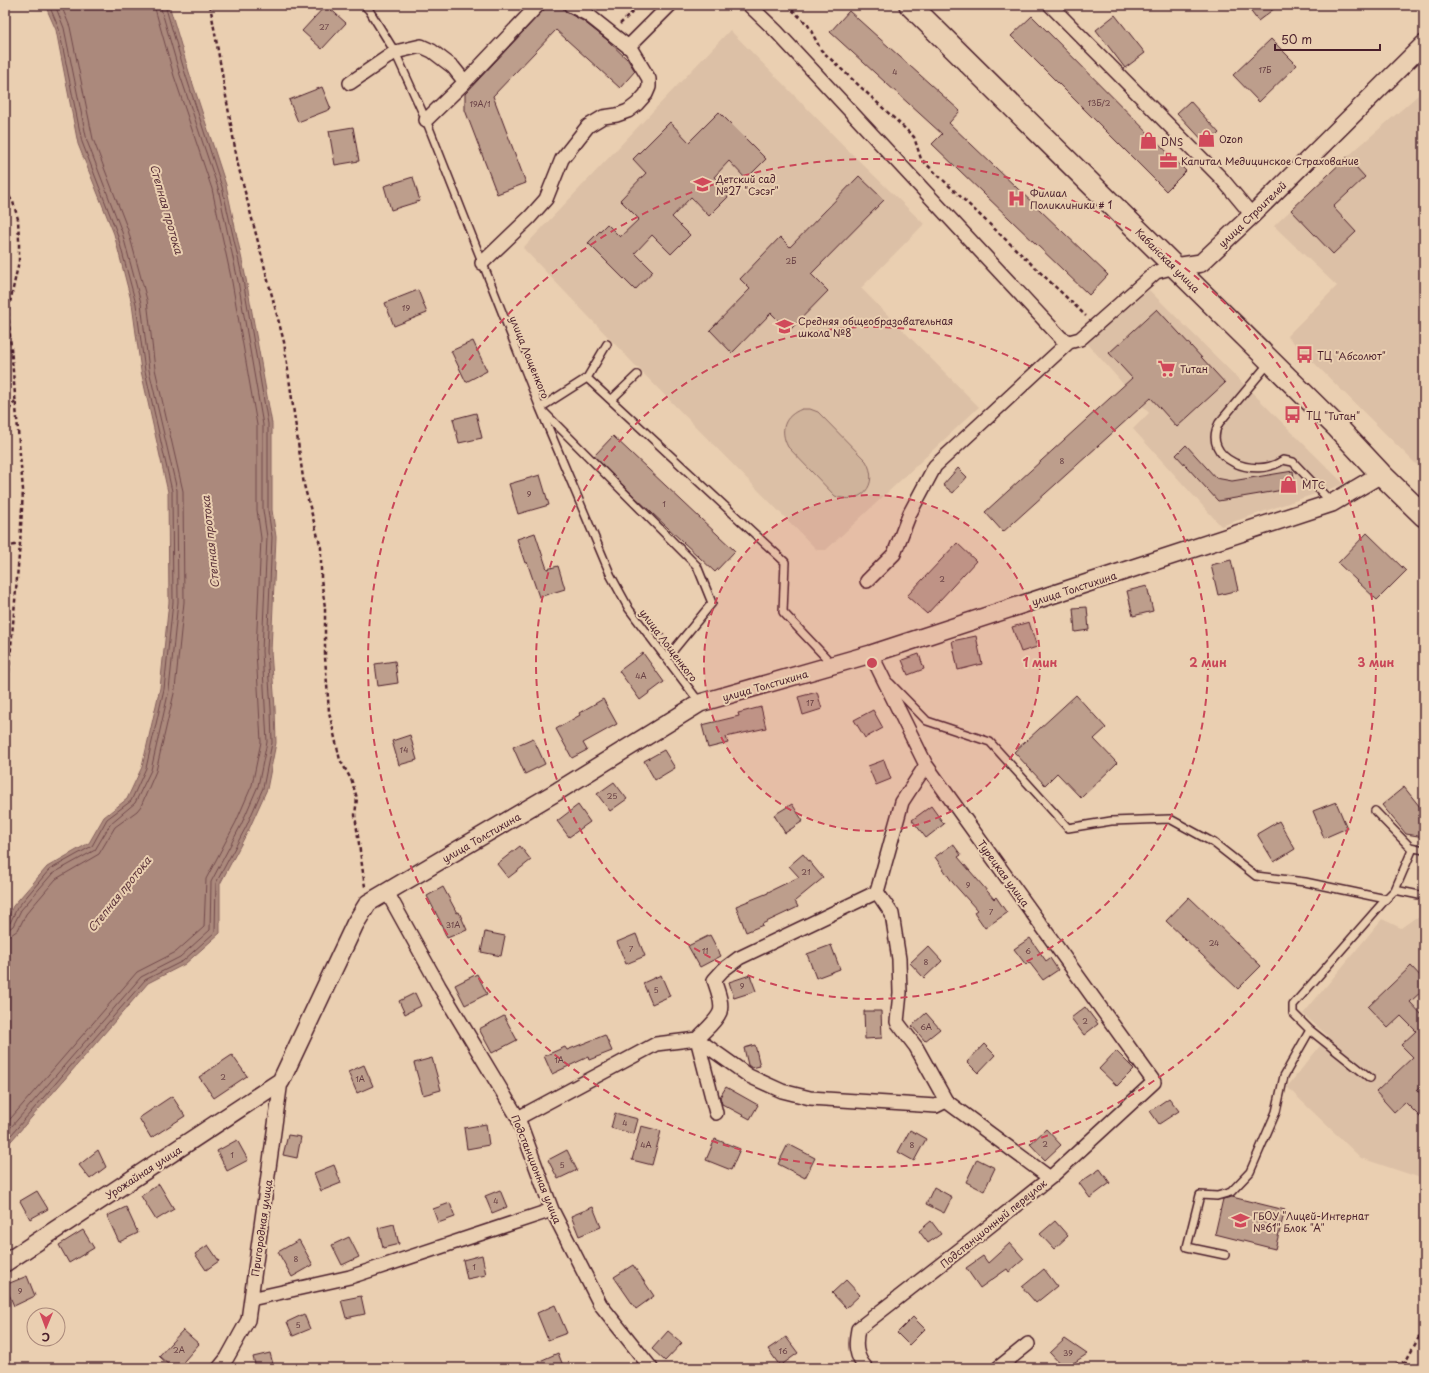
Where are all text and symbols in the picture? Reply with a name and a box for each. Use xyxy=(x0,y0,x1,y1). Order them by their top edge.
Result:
house number: 27 xyxy=(319,21,329,33)
scale bar xyxy=(1275,26,1380,52)
text: 50 m xyxy=(1281,30,1312,48)
house number: 17Б xyxy=(1258,64,1272,76)
house number: 4 xyxy=(892,66,898,78)
house number: 13Б/2 xyxy=(1088,97,1111,109)
house number: 19А/1 xyxy=(469,98,491,110)
shop icon: Ozon xyxy=(1196,128,1216,148)
shop icon: DNS xyxy=(1138,131,1158,151)
place label: Ozon xyxy=(1219,131,1243,146)
place label: DNS xyxy=(1161,134,1183,149)
office icon: Капитал Медицинское Страхование xyxy=(1158,150,1178,170)
place label: Капитал Медицинское Страхование xyxy=(1181,153,1359,168)
water label: Степная протока xyxy=(146,162,188,257)
place label: Детский сад №27 "Сэсэг" xyxy=(715,171,779,198)
school or university icon: Детский сад №27 "Сэсэг" xyxy=(693,174,713,194)
street label: улица Строителей xyxy=(1215,177,1289,250)
place label: Филиал Поликлиники # 1 xyxy=(1030,185,1112,212)
hospital icon: Филиал Поликлиники # 1 xyxy=(1007,188,1027,208)
street label: Кабанская улица xyxy=(1132,224,1204,296)
house number: 2Б xyxy=(786,255,796,267)
house number: 19 xyxy=(402,302,410,314)
street label: улица Лощенкого xyxy=(507,313,554,401)
place label: Средняя общеобразовательная школа №8 xyxy=(798,313,953,340)
school or university icon: Средняя общеобразовательная школа №8 xyxy=(775,316,795,336)
bus stop icon: ТЦ "Абсолют" xyxy=(1294,345,1314,365)
place label: ТЦ "Абсолют" xyxy=(1317,348,1386,363)
supermarket icon: Титан xyxy=(1157,358,1177,378)
place label: Титан xyxy=(1180,361,1208,376)
bus stop icon: ТЦ "Титан" xyxy=(1283,405,1303,425)
place label: ТЦ "Титан" xyxy=(1306,408,1360,423)
house number: 8 xyxy=(1060,455,1065,467)
shop icon: МТС xyxy=(1279,474,1299,494)
place label: МТС xyxy=(1302,477,1325,492)
house number: 9 xyxy=(527,488,532,500)
water label: Степная протока xyxy=(197,494,223,589)
house number: 1 xyxy=(662,498,666,510)
street label: улица Толстихина xyxy=(1030,567,1119,609)
house number: 2 xyxy=(939,573,945,585)
street label: улица Лощенкого xyxy=(637,605,702,685)
text: 1 мин xyxy=(1023,653,1058,671)
text: 2 мин xyxy=(1189,653,1227,671)
text: 3 мин xyxy=(1358,653,1395,671)
centre of rings xyxy=(865,656,879,670)
street label: улица Толстихина xyxy=(720,665,810,704)
house number: 4А xyxy=(635,670,647,682)
house number: 17 xyxy=(806,697,815,709)
house number: 14 xyxy=(400,744,408,756)
house number: 25 xyxy=(607,790,617,802)
street label: улица Толстихина xyxy=(439,808,524,866)
street label: Турецкая улица xyxy=(974,837,1034,911)
water label: Степная протока xyxy=(83,852,156,935)
house number: 21 xyxy=(801,866,811,878)
house number: 9 xyxy=(966,879,971,891)
house number: 7 xyxy=(989,906,994,918)
house number: 31А xyxy=(446,919,460,931)
house number: 24 xyxy=(1209,937,1219,949)
house number: 7 xyxy=(629,943,634,955)
house number: 11 xyxy=(702,945,708,957)
house number: 6 xyxy=(1025,945,1031,957)
house number: 8 xyxy=(924,956,929,968)
house number: 9 xyxy=(740,980,745,992)
house number: 5 xyxy=(653,984,659,996)
house number: 2 xyxy=(1082,1015,1088,1027)
house number: 6А xyxy=(920,1021,932,1033)
house number: 1А xyxy=(554,1054,564,1066)
house number: 2 xyxy=(220,1071,226,1083)
house number: 1А xyxy=(355,1073,365,1085)
street label: Подстанционная улица xyxy=(508,1112,566,1226)
house number: 4 xyxy=(622,1117,628,1129)
house number: 2 xyxy=(1042,1138,1048,1150)
house number: 4А xyxy=(640,1139,652,1151)
house number: 8 xyxy=(910,1139,915,1151)
street label: Урожайная улица xyxy=(102,1141,185,1202)
house number: 1 xyxy=(230,1149,234,1161)
house number: 5 xyxy=(559,1159,565,1171)
street label: Подстанционный переулок xyxy=(936,1175,1050,1272)
street label: Пригородная улица xyxy=(247,1178,275,1277)
house number: 4 xyxy=(493,1195,499,1207)
place label: ГБОУ "Лицей-Интернат №61" Блок "А" xyxy=(1253,1208,1370,1235)
school or university icon: ГБОУ "Лицей-Интернат №61" Блок "А" xyxy=(1230,1211,1250,1231)
house number: 8 xyxy=(294,1253,299,1265)
house number: 1 xyxy=(472,1261,476,1273)
house number: 9 xyxy=(18,1285,23,1297)
north arrow xyxy=(26,1307,66,1347)
house number: 5 xyxy=(295,1319,301,1331)
text: С xyxy=(42,1329,50,1346)
house number: 2А xyxy=(173,1344,185,1356)
house number: 16 xyxy=(778,1345,788,1357)
house number: 39 xyxy=(1063,1347,1073,1359)

